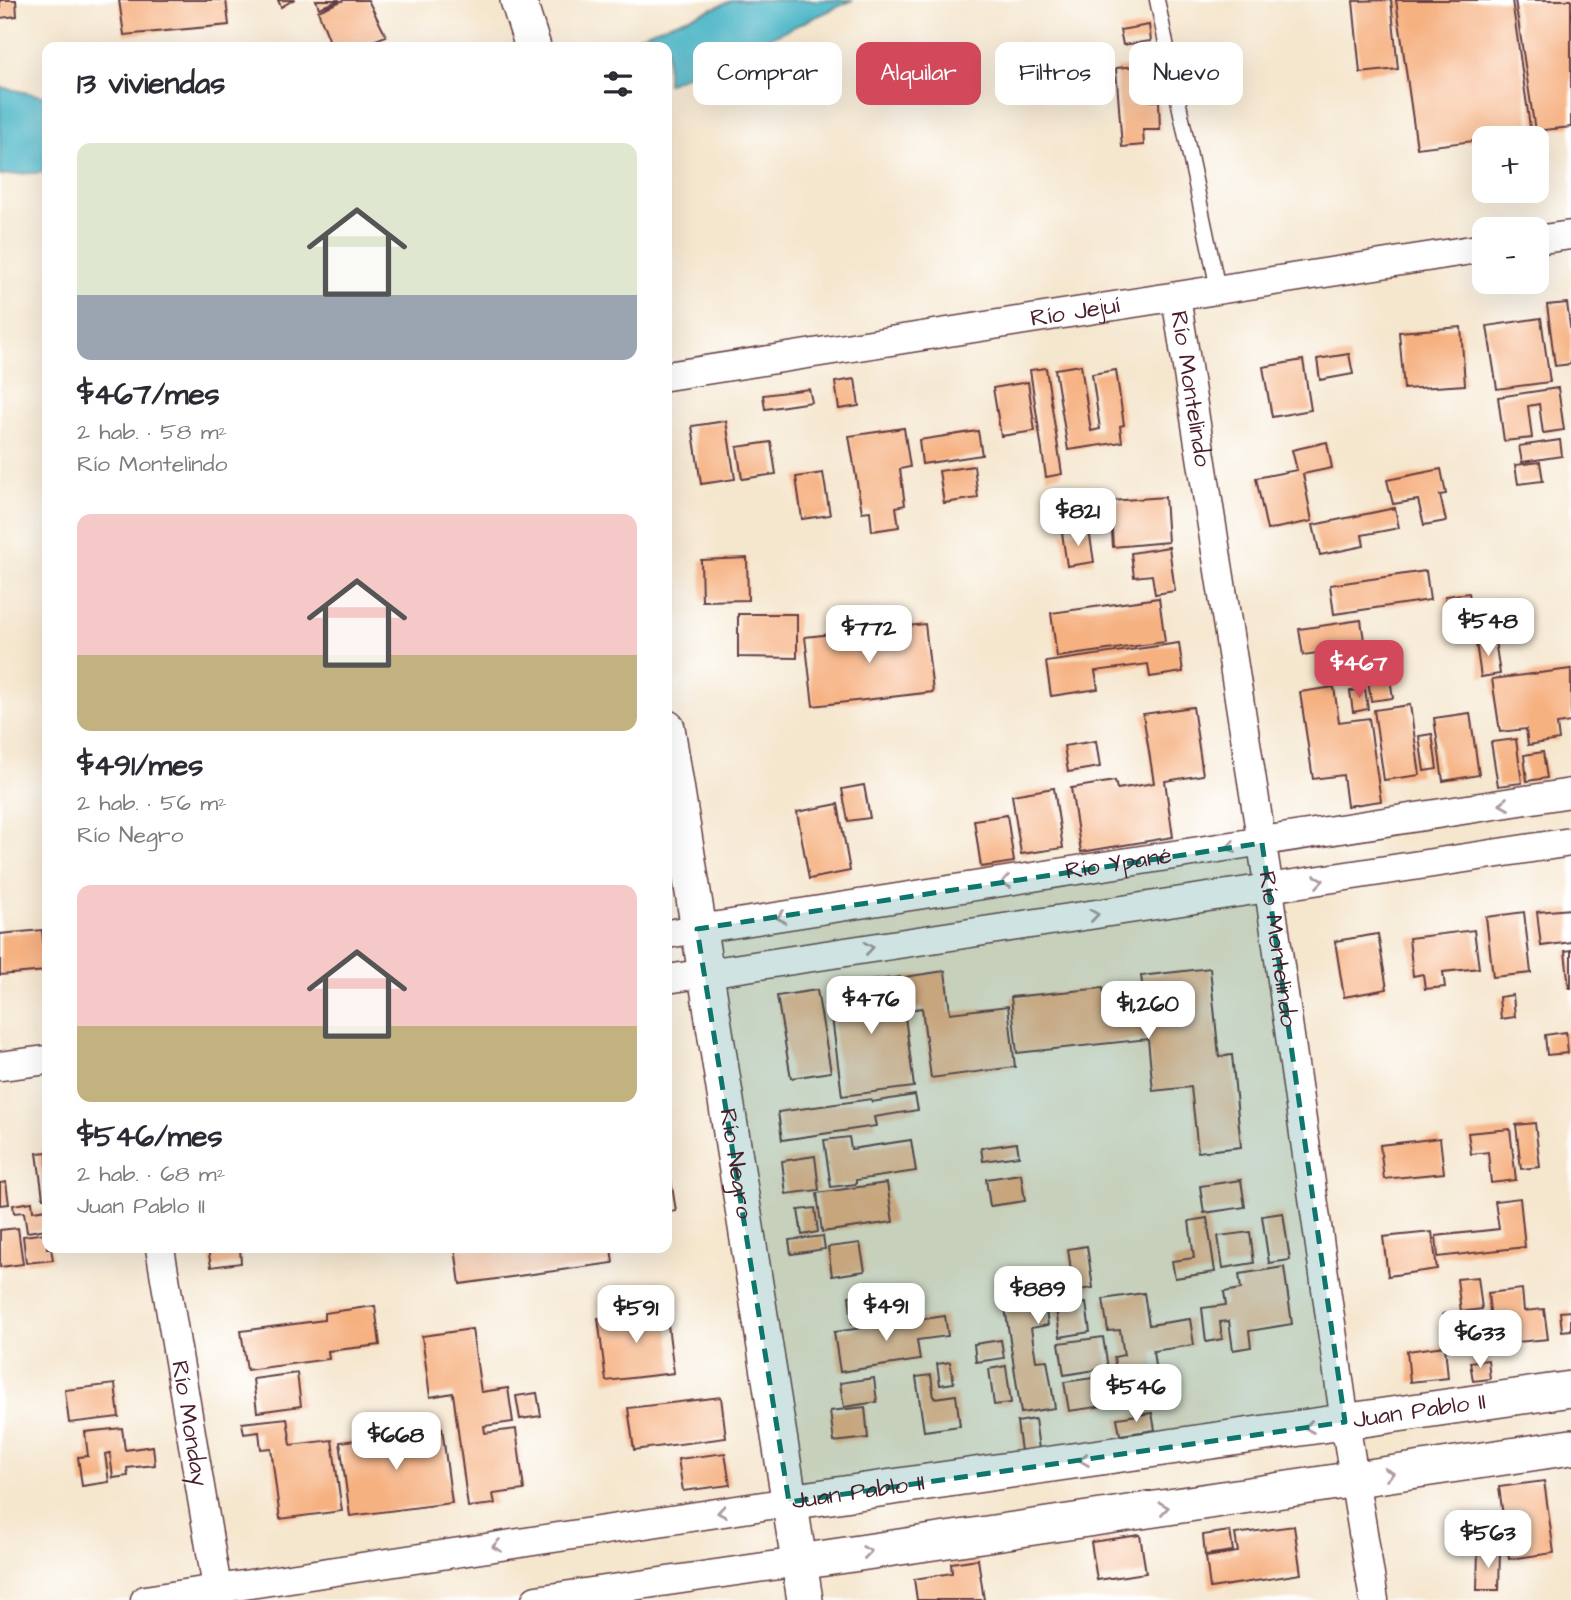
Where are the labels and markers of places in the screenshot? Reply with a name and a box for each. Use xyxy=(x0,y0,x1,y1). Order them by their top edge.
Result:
pin: $821 xyxy=(1037,489,1119,548)
pin: $548 xyxy=(1447,598,1529,658)
pin: $772 xyxy=(828,606,910,665)
pin: $467 xyxy=(1318,640,1400,700)
pin: $476 xyxy=(830,976,912,1036)
pin: $1,260 xyxy=(1091,982,1205,1041)
pin: $889 xyxy=(997,1266,1079,1326)
pin: $491 xyxy=(845,1284,927,1343)
pin: $591 xyxy=(595,1286,677,1345)
pin: $633 xyxy=(1439,1310,1521,1370)
pin: $546 xyxy=(1095,1364,1177,1424)
pin: $668 xyxy=(355,1412,437,1472)
pin: $563 xyxy=(1447,1510,1529,1570)

